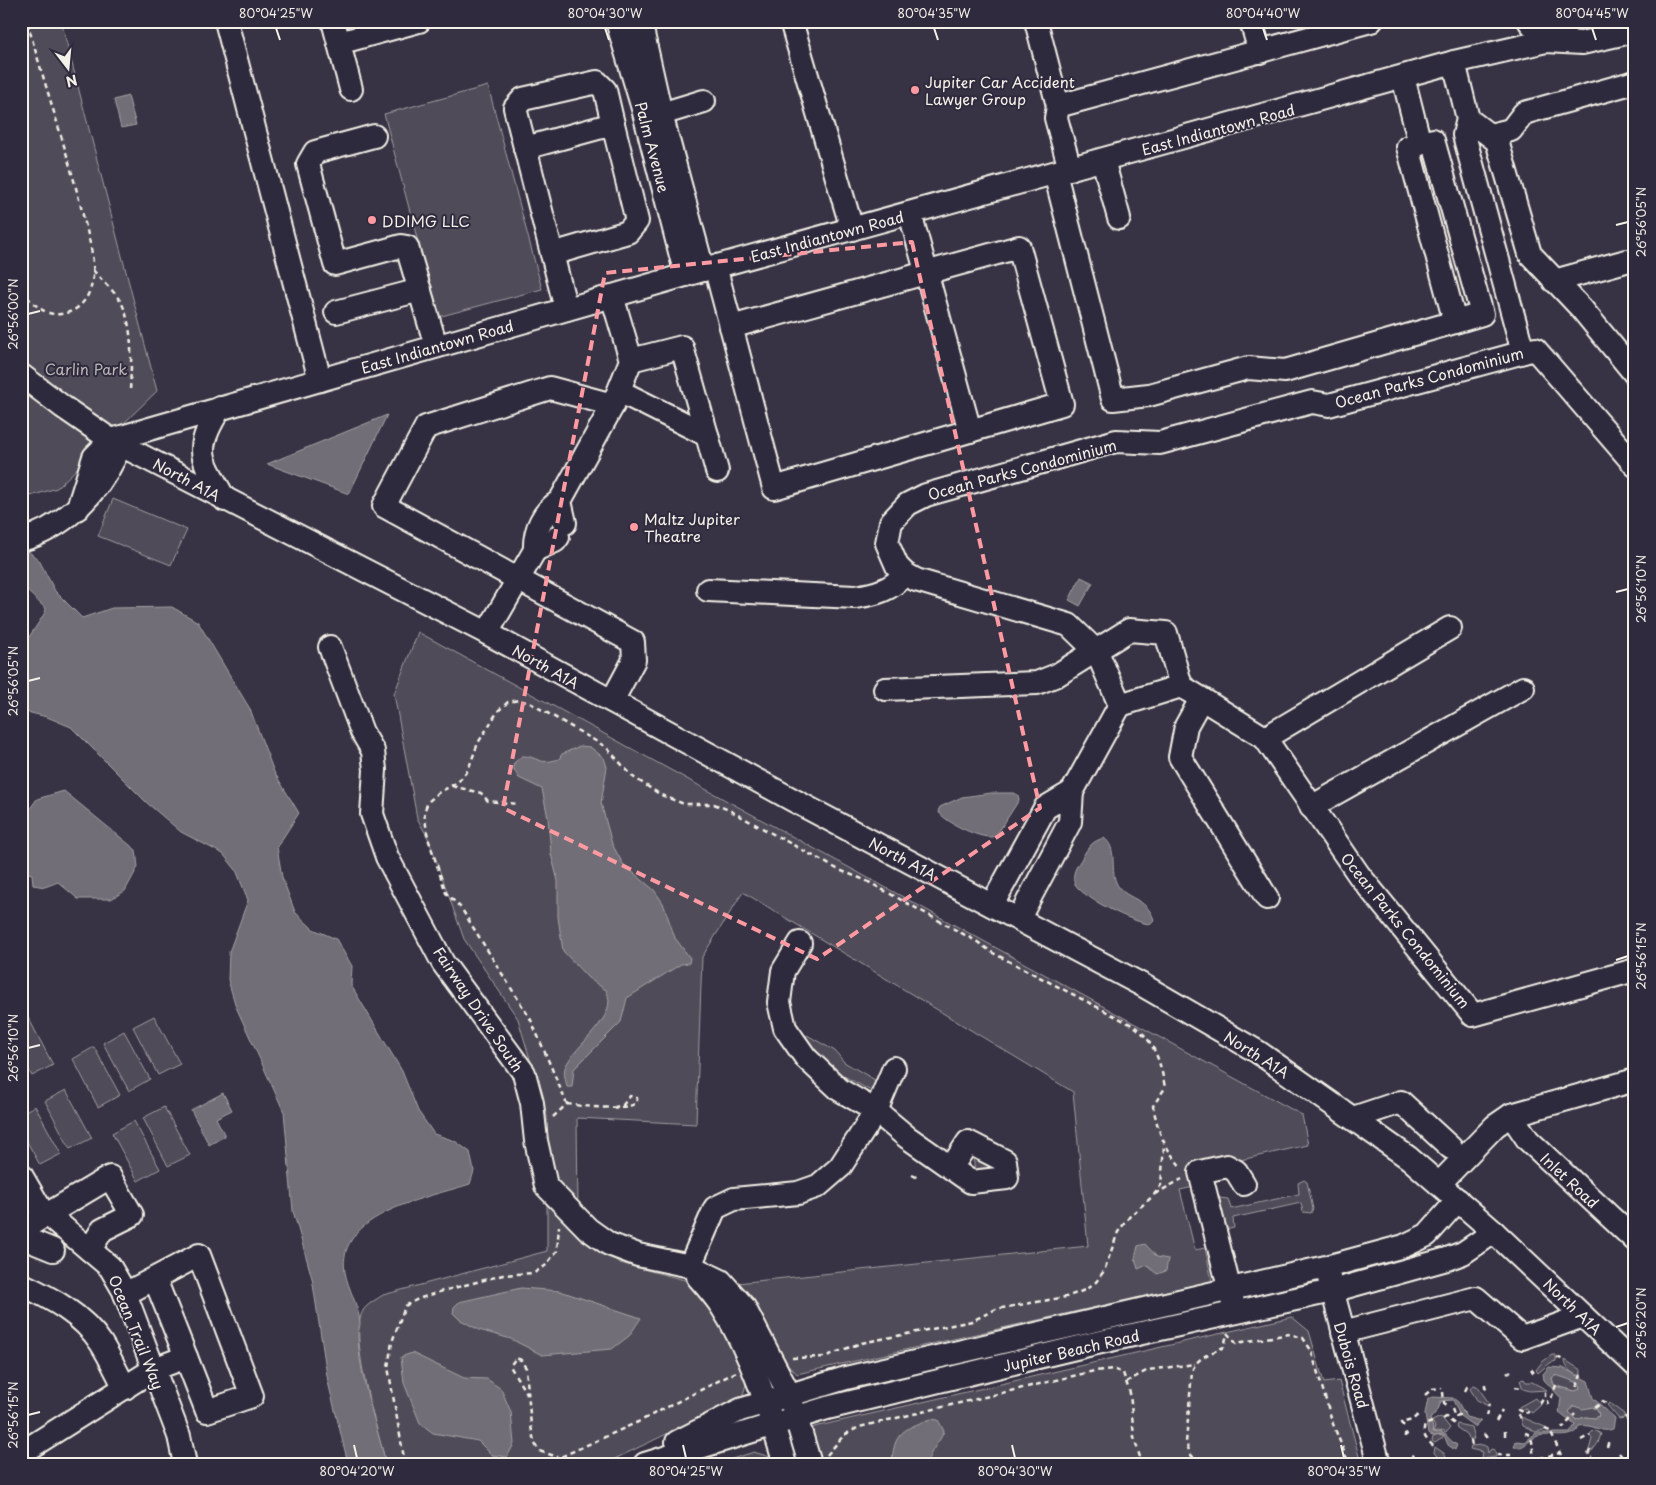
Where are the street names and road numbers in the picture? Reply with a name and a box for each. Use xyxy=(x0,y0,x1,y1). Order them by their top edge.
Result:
street label: East Indiantown Road xyxy=(1139,97,1297,161)
street label: Palm Avenue xyxy=(630,99,676,195)
street label: East Indiantown Road xyxy=(748,204,906,268)
street label: East Indiantown Road xyxy=(358,313,516,379)
street label: Ocean Parks Condominium xyxy=(1332,341,1526,413)
street label: Ocean Parks Condominium xyxy=(925,433,1119,505)
street label: North A1A xyxy=(149,452,225,506)
street label: North A1A xyxy=(508,638,584,694)
street label: North A1A xyxy=(865,831,941,885)
street label: Ocean Parks Condominium xyxy=(1336,847,1476,1013)
street label: Fairway Drive South xyxy=(428,942,530,1076)
street label: North A1A xyxy=(1220,1025,1294,1083)
street label: Inlet Road xyxy=(1536,1147,1604,1213)
street label: Ocean Trail Way xyxy=(104,1271,170,1393)
street label: North A1A xyxy=(1539,1272,1607,1340)
street label: Dubois Road xyxy=(1329,1319,1375,1411)
street label: Jupiter Beach Road xyxy=(1000,1323,1142,1377)

